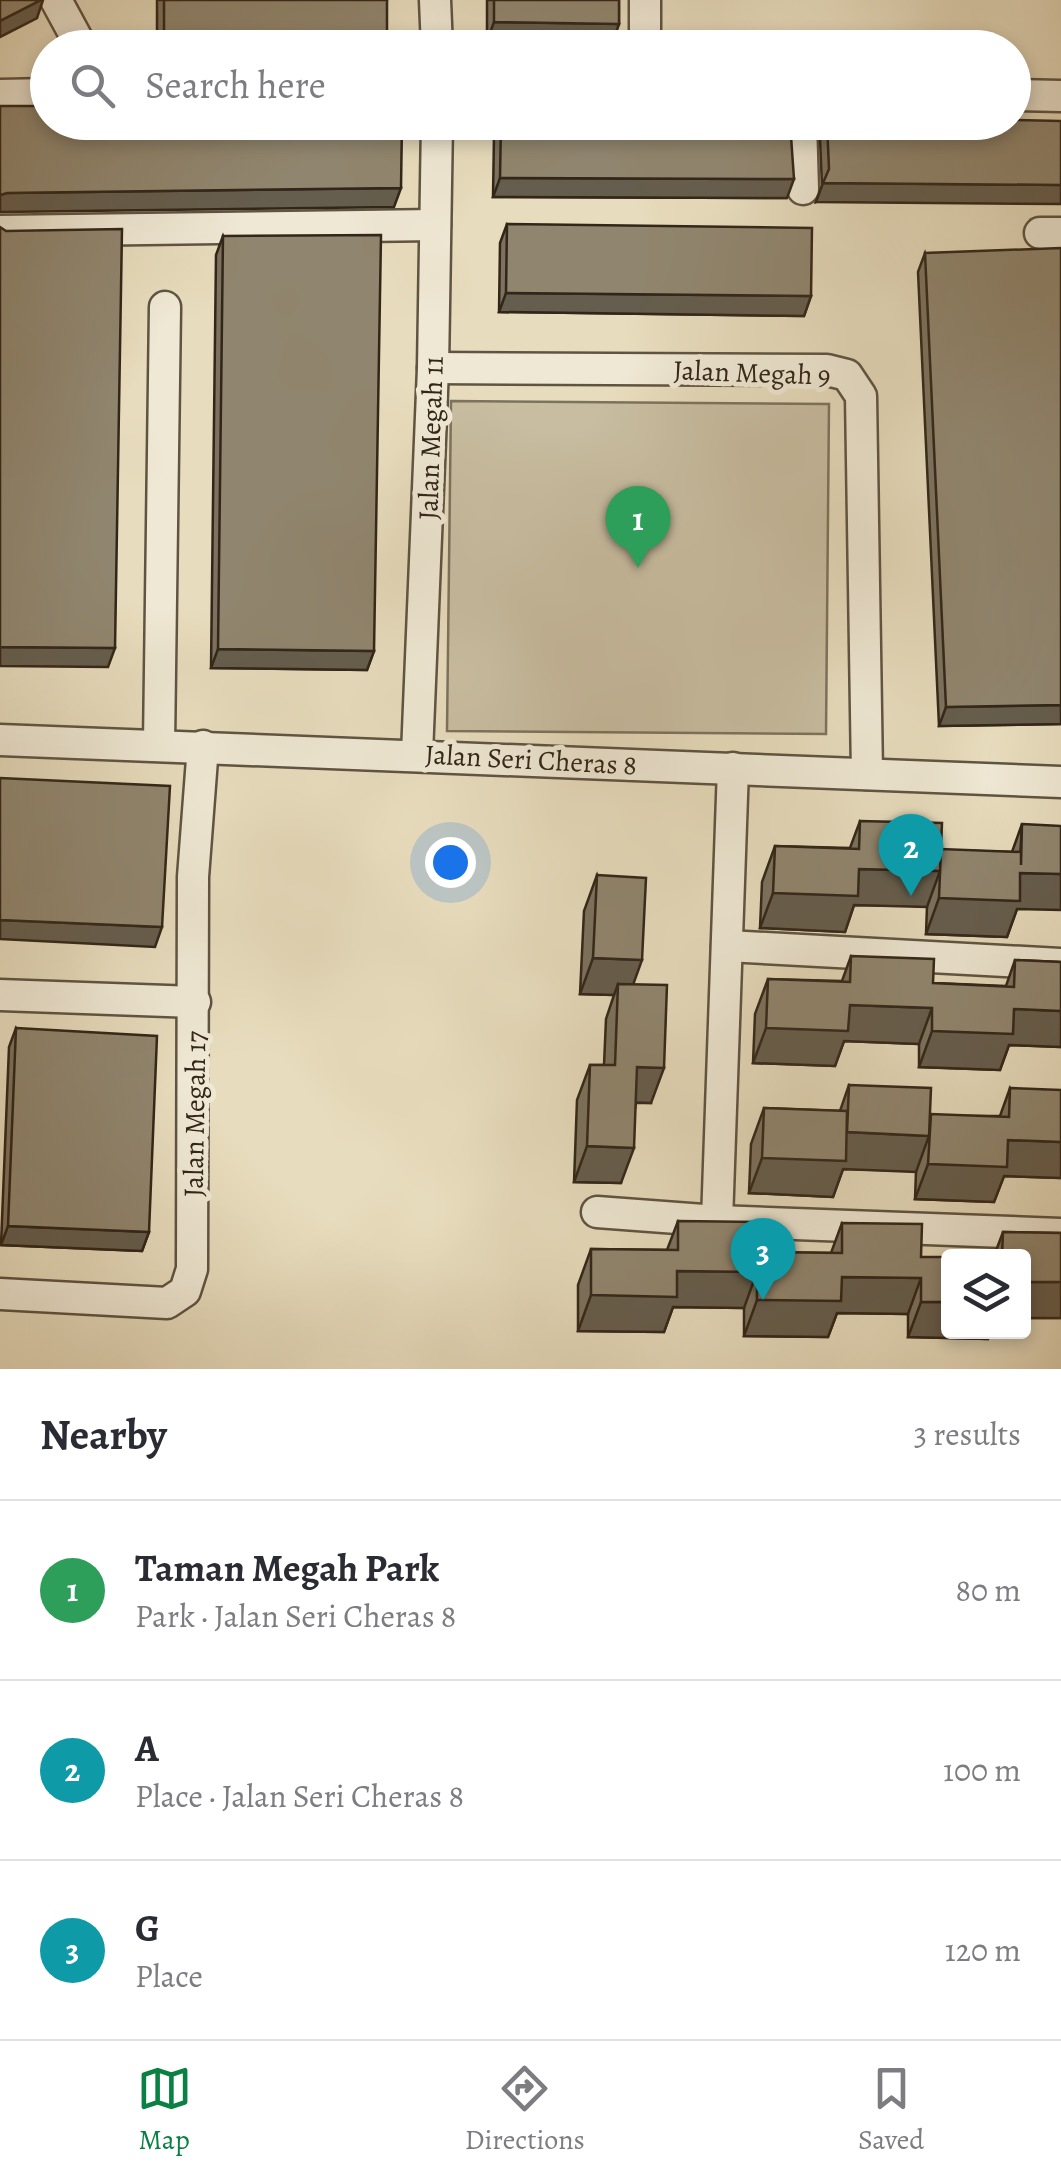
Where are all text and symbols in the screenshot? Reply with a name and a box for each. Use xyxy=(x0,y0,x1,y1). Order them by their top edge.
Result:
search box xyxy=(30,30,1031,140)
icon: search xyxy=(65,58,120,113)
text: Search here xyxy=(145,59,326,111)
street label: Jalan Megah 9 xyxy=(673,351,831,395)
street label: Jalan Megah 11 xyxy=(409,355,453,521)
pin: 1 xyxy=(606,486,670,568)
street label: Jalan Seri Cheras 8 xyxy=(424,735,638,785)
pin: 2 xyxy=(878,814,944,896)
your location xyxy=(425,837,476,888)
street label: Jalan Megah 17 xyxy=(175,1030,215,1197)
pin: 3 xyxy=(730,1218,796,1300)
map controls xyxy=(941,1249,1031,1339)
button: layers xyxy=(941,1249,1031,1339)
text: Nearby xyxy=(40,1406,167,1463)
text: 3 results xyxy=(914,1412,1021,1456)
text: Taman Megah Park xyxy=(135,1542,439,1594)
text: 1 xyxy=(67,1568,78,1612)
text: 80 m xyxy=(955,1568,1021,1612)
text: Park · Jalan Seri Cheras 8 xyxy=(135,1594,456,1638)
text: A xyxy=(135,1722,159,1774)
text: 2 xyxy=(65,1748,80,1792)
text: 100 m xyxy=(943,1748,1021,1792)
text: Place · Jalan Seri Cheras 8 xyxy=(135,1774,464,1818)
text: G xyxy=(135,1902,160,1954)
text: 3 xyxy=(66,1928,79,1972)
text: 120 m xyxy=(945,1928,1021,1972)
text: Place xyxy=(135,1954,203,1998)
tab: Map xyxy=(137,2061,192,2159)
tab: Directions xyxy=(465,2061,585,2159)
tab: Saved xyxy=(858,2061,924,2159)

